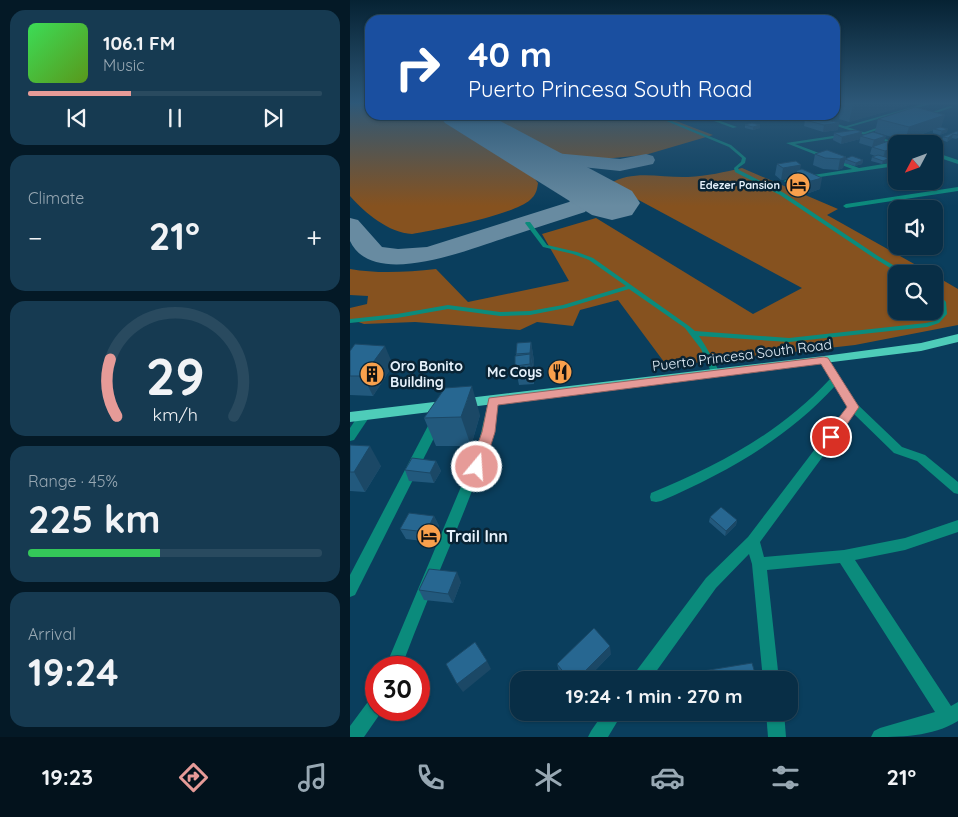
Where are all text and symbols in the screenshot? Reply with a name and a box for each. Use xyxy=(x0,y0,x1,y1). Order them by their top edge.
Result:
text: 106.1 FM xyxy=(103,31,175,55)
text: 40 m xyxy=(468,32,552,76)
icon: right xyxy=(385,35,450,100)
text: Music xyxy=(103,55,145,75)
text: Puerto Princesa South Road xyxy=(468,75,752,103)
icon: previous xyxy=(63,104,91,132)
icon: pause xyxy=(161,104,189,132)
icon: next xyxy=(259,104,287,132)
north arrow xyxy=(888,135,942,190)
map controls xyxy=(888,135,943,320)
hotel icon: Edezer Pansion xyxy=(785,172,811,198)
place label: Edezer Pansion xyxy=(699,178,780,192)
text: Climate xyxy=(28,188,84,208)
button: sound xyxy=(888,200,943,255)
text: 21° xyxy=(149,212,200,260)
text: − xyxy=(28,220,43,255)
text: + xyxy=(306,220,322,255)
button: search xyxy=(888,265,943,320)
street label: Puerto Princesa South Road xyxy=(651,335,833,375)
text: 29 xyxy=(145,343,205,408)
place label: Oro Bonito Building xyxy=(390,357,463,391)
restaurant icon: Mc Coys xyxy=(547,359,573,385)
building icon: Oro Bonito Building xyxy=(359,361,385,387)
place label: Mc Coys xyxy=(487,363,542,381)
text: km/h xyxy=(152,403,198,425)
pin xyxy=(810,416,852,458)
icon: arrive xyxy=(817,423,845,451)
position arrow xyxy=(450,440,502,492)
text: Range · 45% xyxy=(28,471,118,491)
text: 225 km xyxy=(28,495,160,543)
hotel icon: Trail Inn xyxy=(416,523,442,549)
place label: Trail Inn xyxy=(446,526,508,546)
text: Arrival xyxy=(28,624,76,644)
text: 19:24 xyxy=(28,648,119,696)
speed limit sign: 30 xyxy=(365,656,430,721)
text: 19:24 · 1 min · 270 m xyxy=(566,684,742,708)
icon: directions xyxy=(176,760,211,795)
icon: music xyxy=(295,760,330,795)
icon: phone xyxy=(413,760,448,795)
icon: climate xyxy=(531,760,566,795)
icon: car xyxy=(650,760,685,795)
icon: filters xyxy=(768,760,803,795)
text: 19:23 xyxy=(42,763,93,791)
text: 21° xyxy=(886,763,916,791)

